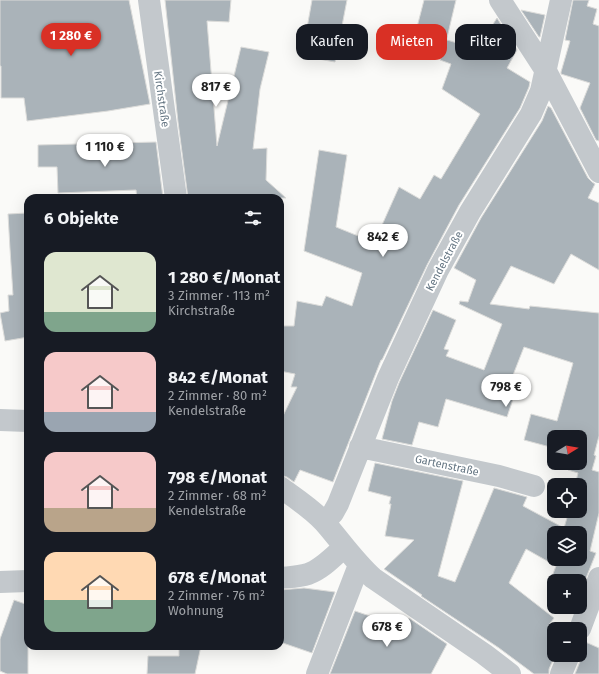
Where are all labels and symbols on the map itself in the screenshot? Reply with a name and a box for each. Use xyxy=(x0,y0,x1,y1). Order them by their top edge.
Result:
pin: 1 280 € xyxy=(34,23,108,57)
street label: Kirchstraße xyxy=(151,70,172,128)
pin: 817 € xyxy=(188,74,244,108)
pin: 1 110 € xyxy=(68,134,142,168)
pin: 842 € xyxy=(355,224,411,258)
street label: Kendelstraße xyxy=(423,229,466,293)
pin: 798 € xyxy=(478,374,534,408)
north arrow xyxy=(547,430,587,470)
street label: Gartenstraße xyxy=(414,452,480,479)
pin: 678 € xyxy=(359,614,415,648)

